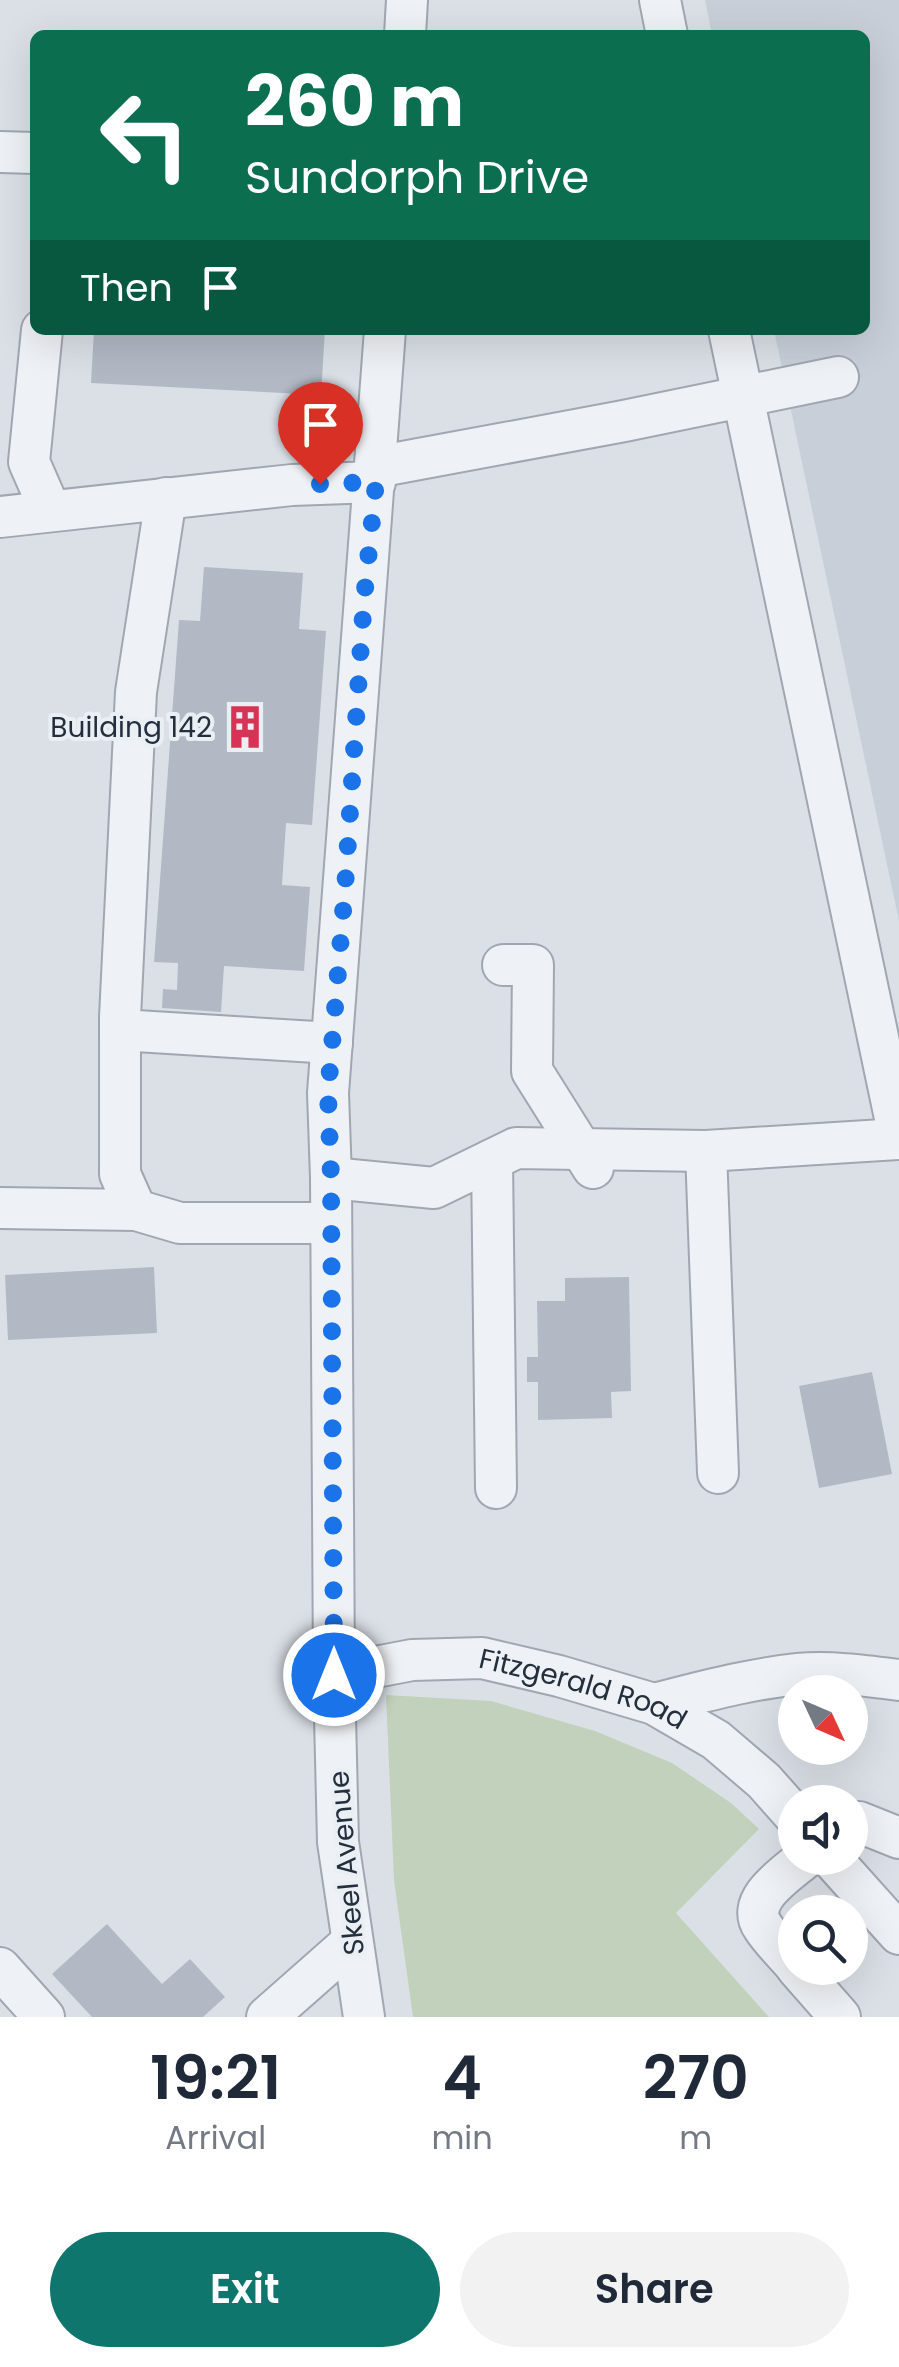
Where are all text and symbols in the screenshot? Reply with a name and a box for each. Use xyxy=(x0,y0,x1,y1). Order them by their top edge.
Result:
text: 260 m xyxy=(245,52,464,151)
icon: left xyxy=(80,70,210,200)
text: Sundorph Drive xyxy=(245,146,589,209)
icon: arrive xyxy=(193,260,248,315)
text: Then xyxy=(80,261,173,314)
pin xyxy=(278,382,363,485)
icon: arrive xyxy=(293,397,348,452)
building icon: Building 142 xyxy=(221,703,269,751)
place label: Building 142 xyxy=(50,708,212,747)
position arrow xyxy=(282,1623,386,1727)
street label: Fitzgerald Road xyxy=(475,1639,694,1739)
north arrow xyxy=(778,1675,868,1765)
map controls xyxy=(778,1675,868,1985)
street label: Skeel Avenue xyxy=(319,1769,374,1957)
button: sound xyxy=(778,1785,868,1875)
button: search xyxy=(778,1895,868,1985)
text: 19:21 xyxy=(150,2036,281,2120)
text: 4 xyxy=(442,2036,482,2120)
text: 270 xyxy=(643,2036,749,2120)
text: Arrival xyxy=(165,2115,266,2160)
text: min xyxy=(431,2115,493,2160)
text: m xyxy=(679,2115,712,2160)
button: Exit xyxy=(50,2232,440,2347)
button: Share xyxy=(460,2232,849,2347)

